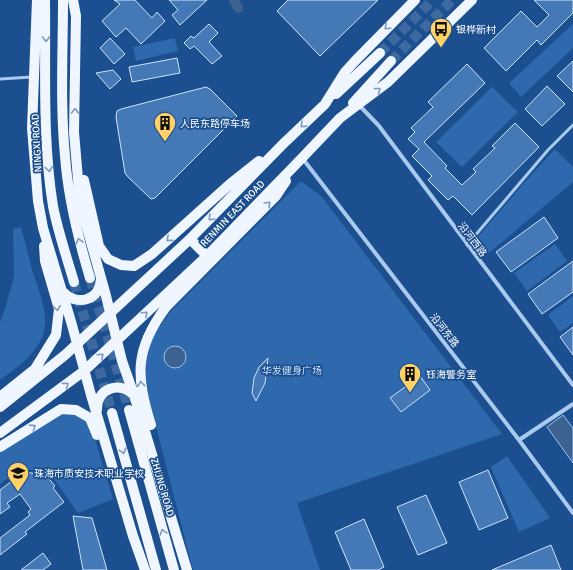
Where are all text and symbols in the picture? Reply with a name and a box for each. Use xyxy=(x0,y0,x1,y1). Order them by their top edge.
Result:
bus stop icon: 银桦新村 xyxy=(428,16,454,49)
one-way arrow xyxy=(384,22,392,30)
place label: 银桦新村 xyxy=(456,24,496,36)
one-way arrow xyxy=(41,36,50,42)
one-way arrow xyxy=(374,88,381,95)
one-way arrow xyxy=(70,108,79,114)
building icon: 人民东路停车场 xyxy=(152,110,178,143)
street label: NINGXI ROAD xyxy=(29,113,45,173)
place label: 人民东路停车场 xyxy=(180,118,250,130)
one-way arrow xyxy=(300,120,308,128)
one-way arrow xyxy=(44,166,53,172)
street label: RENMIN EAST ROAD xyxy=(198,178,267,249)
one-way arrow xyxy=(263,201,271,209)
one-way arrow xyxy=(208,213,216,221)
street label: 沿河西路 xyxy=(455,220,489,259)
one-way arrow xyxy=(166,234,174,241)
one-way arrow xyxy=(75,238,84,245)
one-way arrow xyxy=(52,304,61,311)
one-way arrow xyxy=(140,311,148,319)
street label: 沿河东路 xyxy=(427,311,461,350)
one-way arrow xyxy=(96,354,103,361)
building icon: 钰海警务室 xyxy=(397,361,423,394)
park label: 华发健身广场 xyxy=(262,365,322,377)
place label: 钰海警务室 xyxy=(426,369,476,381)
one-way arrow xyxy=(137,380,146,387)
one-way arrow xyxy=(61,383,68,390)
one-way arrow xyxy=(29,424,36,432)
one-way arrow xyxy=(118,447,127,454)
street label: ZHIJNG ROAD xyxy=(148,457,176,518)
school or university icon: 珠海市质安技术职业学校 xyxy=(5,460,31,493)
place label: 珠海市质安技术职业学校 xyxy=(34,468,144,480)
one-way arrow xyxy=(160,529,168,536)

